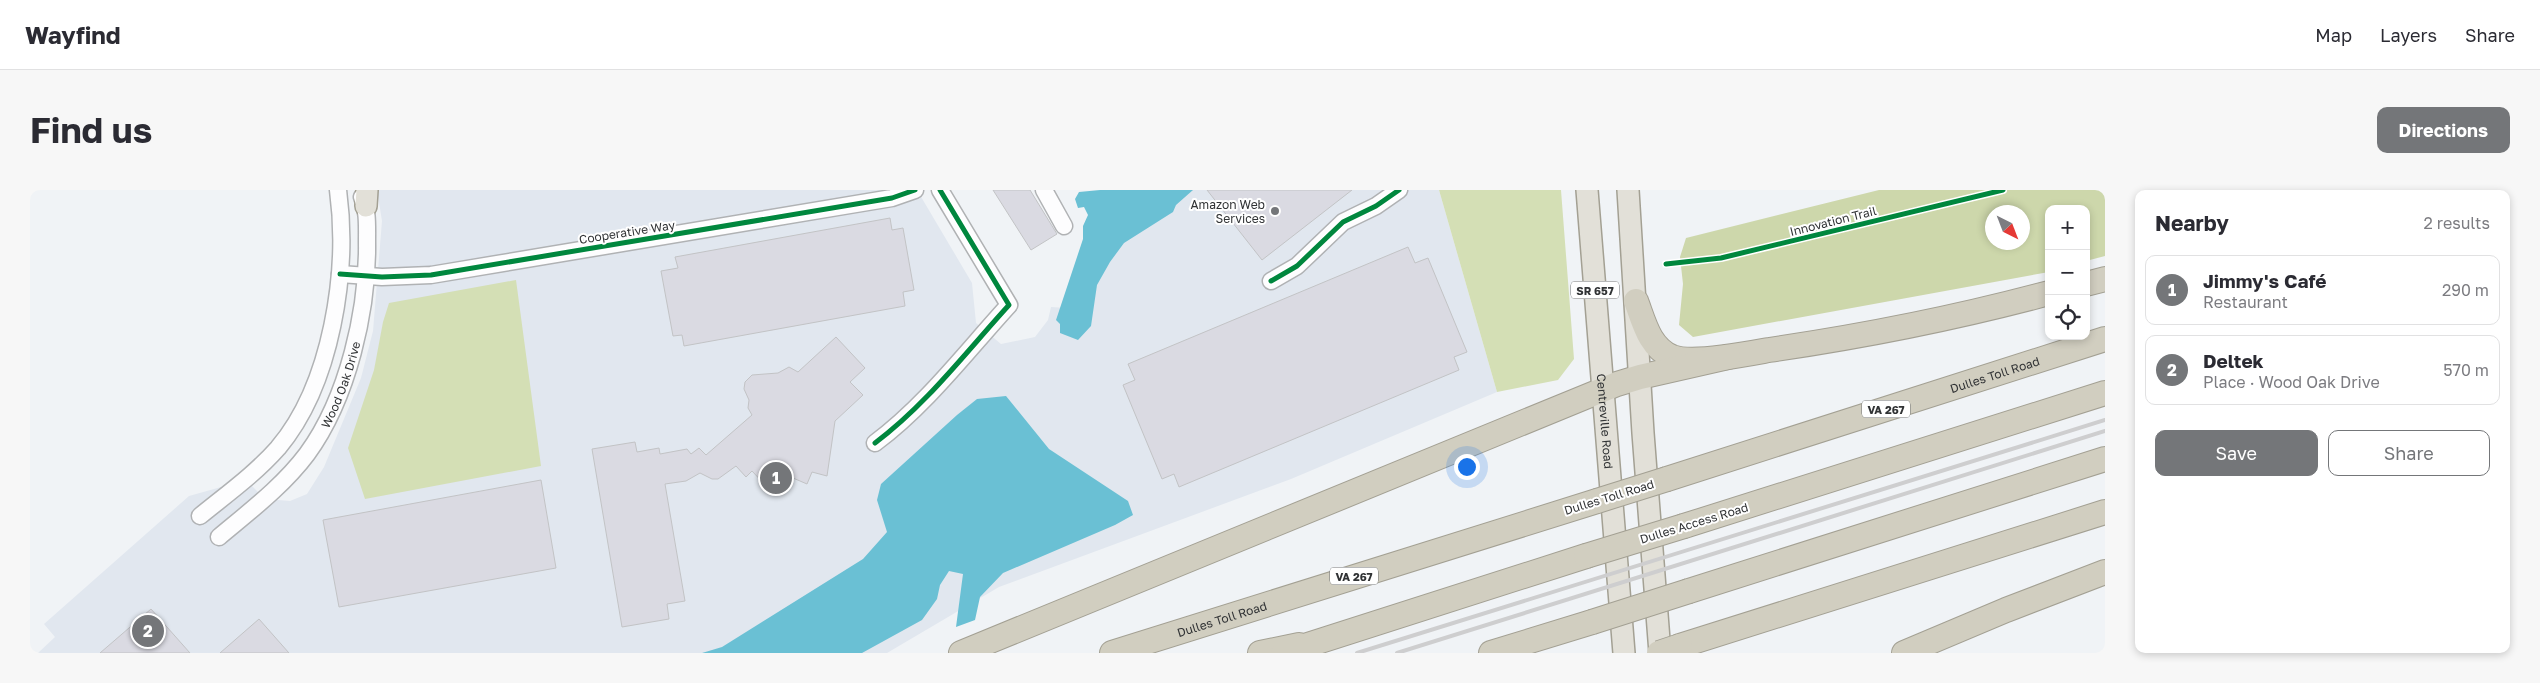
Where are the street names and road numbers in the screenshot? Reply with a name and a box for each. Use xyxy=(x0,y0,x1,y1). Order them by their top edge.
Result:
street label: Innovation Trail xyxy=(1788,203,1878,239)
street label: Cooperative Way xyxy=(578,217,676,247)
road number: SR 657 xyxy=(1571,282,1619,298)
street label: Wood Oak Drive xyxy=(317,340,363,430)
street label: Dulles Toll Road xyxy=(1948,353,2041,396)
street label: Centreville Road xyxy=(1594,373,1617,469)
road number: VA 267 xyxy=(1862,400,1910,418)
street label: Dulles Toll Road xyxy=(1562,476,1656,518)
street label: Dulles Access Road xyxy=(1638,499,1750,547)
road number: VA 267 xyxy=(1330,568,1378,584)
street label: Dulles Toll Road xyxy=(1175,597,1269,640)

